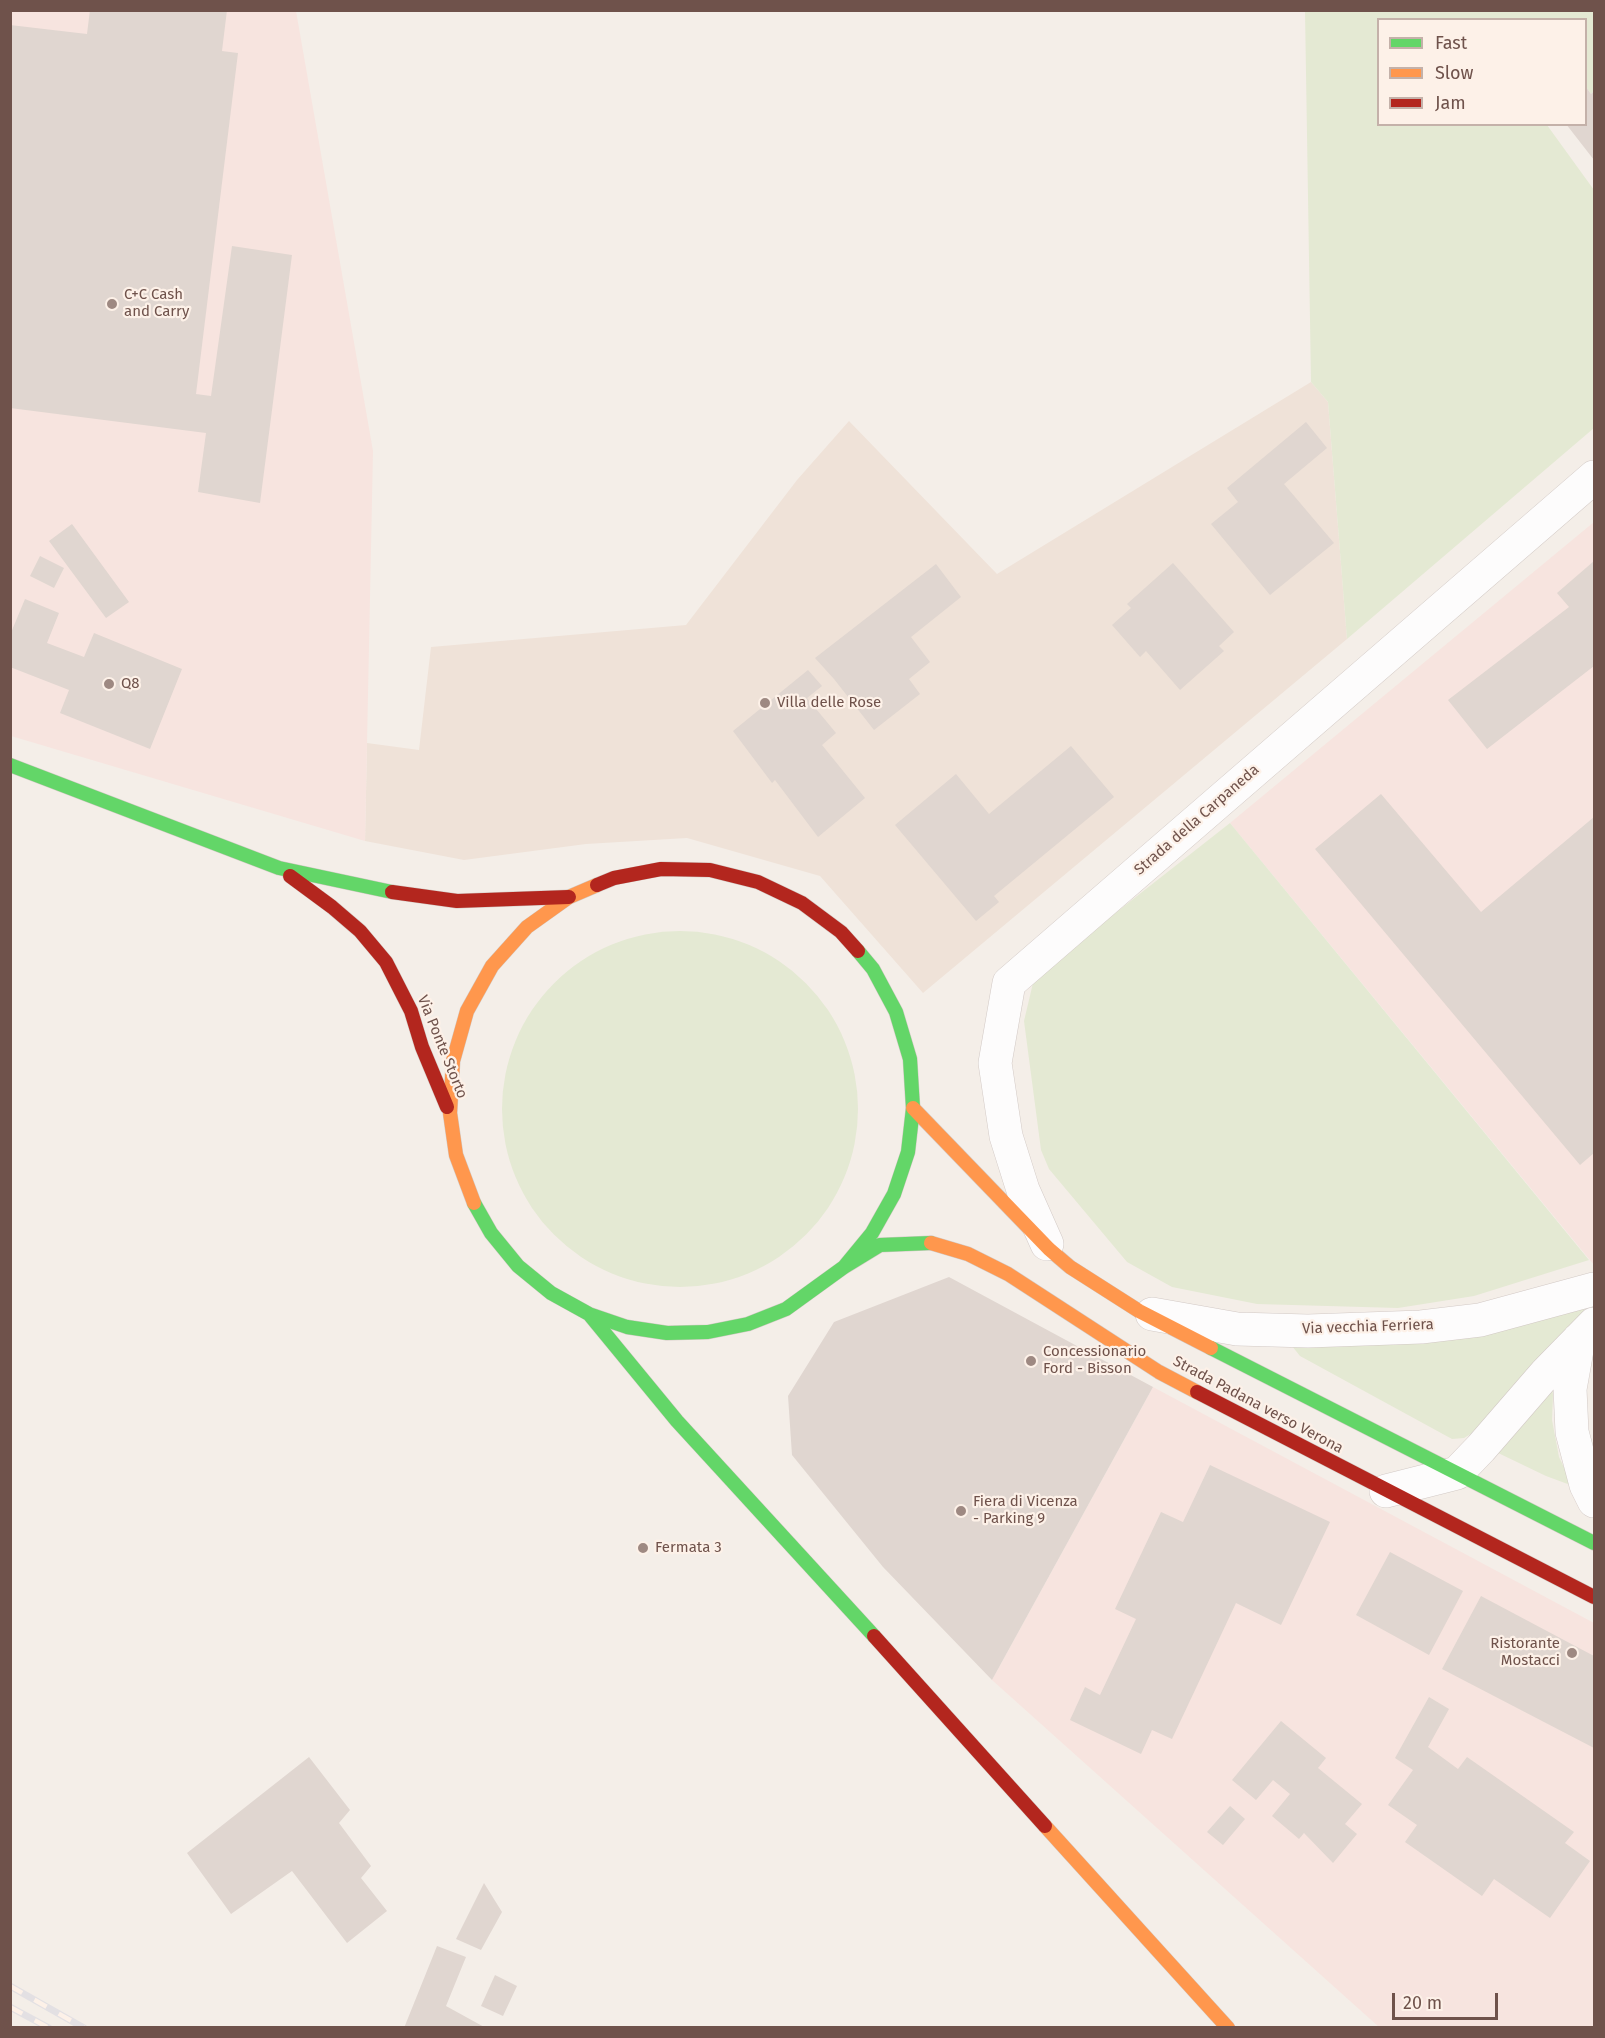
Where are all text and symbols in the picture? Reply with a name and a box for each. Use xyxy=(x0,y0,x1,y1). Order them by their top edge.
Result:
legend xyxy=(1377,18,1587,126)
text: Fast xyxy=(1435,32,1467,54)
text: Slow xyxy=(1435,62,1473,84)
text: Jam xyxy=(1435,92,1466,114)
place label: C+C Cash and Carry xyxy=(124,286,189,321)
marker: C+C Cash and Carry xyxy=(105,297,119,311)
place label: Q8 xyxy=(121,675,140,693)
marker: Q8 xyxy=(102,677,116,691)
place label: Villa delle Rose xyxy=(777,694,881,712)
marker: Villa delle Rose xyxy=(758,696,772,710)
street label: Strada della Carpaneda xyxy=(1131,761,1263,879)
street label: Via Ponte Storto xyxy=(413,993,471,1101)
street label: Via vecchia Ferriera xyxy=(1302,1316,1434,1338)
place label: Concessionario Ford - Bisson xyxy=(1043,1343,1146,1378)
street label: Strada Padana verso Verona xyxy=(1170,1352,1346,1458)
marker: Concessionario Ford - Bisson xyxy=(1024,1354,1038,1368)
place label: Fiera di Vicenza - Parking 9 xyxy=(973,1493,1078,1528)
marker: Fiera di Vicenza - Parking 9 xyxy=(954,1504,968,1518)
place label: Fermata 3 xyxy=(655,1539,722,1557)
marker: Fermata 3 xyxy=(636,1541,650,1555)
place label: Ristorante Mostacci xyxy=(1490,1635,1560,1670)
marker: Ristorante Mostacci xyxy=(1565,1646,1579,1660)
scale bar xyxy=(1395,1981,1502,2019)
text: 20 m xyxy=(1403,1992,1442,2014)

